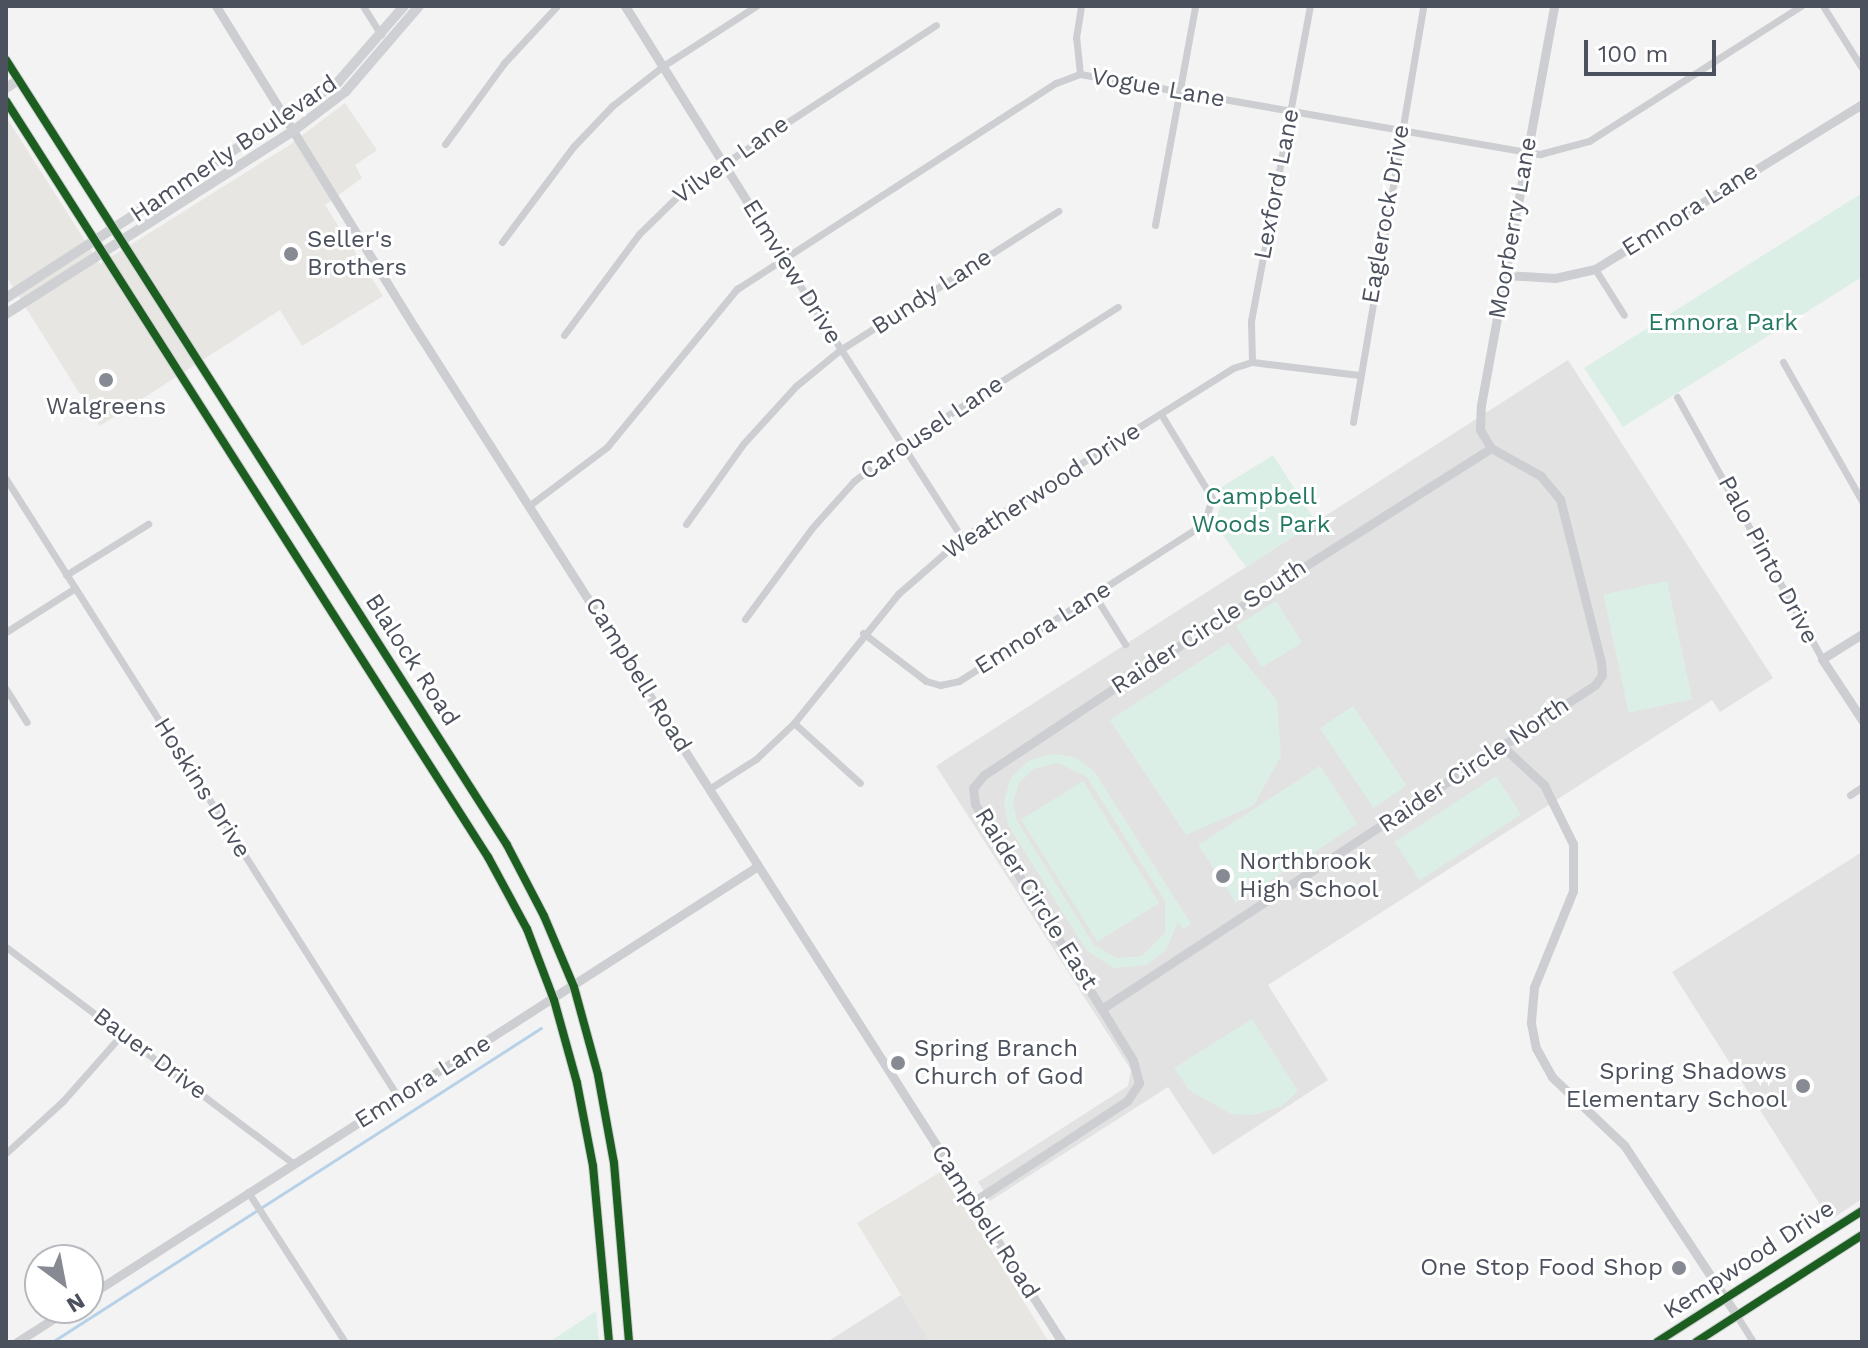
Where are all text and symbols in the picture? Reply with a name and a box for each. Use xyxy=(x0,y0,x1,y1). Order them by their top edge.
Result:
scale bar xyxy=(1588,24,1720,74)
text: 100 m xyxy=(1598,40,1668,68)
street label: Vogue Lane xyxy=(1089,62,1227,114)
street label: Hammerly Boulevard xyxy=(125,69,343,229)
street label: Lexford Lane xyxy=(1248,106,1306,262)
street label: Vilven Lane xyxy=(668,110,794,210)
street label: Eaglerock Drive xyxy=(1356,122,1416,306)
street label: Moorberry Lane xyxy=(1483,135,1543,321)
street label: Emnora Lane xyxy=(1617,157,1763,263)
street label: Elmview Drive xyxy=(736,194,848,350)
place label: Seller's Brothers xyxy=(307,226,407,282)
street label: Bundy Lane xyxy=(866,242,998,342)
marker: Seller's Brothers xyxy=(282,245,300,263)
park label: Emnora Park xyxy=(1648,309,1798,337)
street label: Carousel Lane xyxy=(855,369,1009,487)
marker: Walgreens xyxy=(97,371,115,389)
place label: Walgreens xyxy=(46,393,166,421)
street label: Weatherwood Drive xyxy=(938,417,1146,565)
street label: Palo Pinto Drive xyxy=(1712,471,1824,649)
park label: Campbell Woods Park xyxy=(1192,483,1330,539)
street label: Raider Circle South xyxy=(1106,553,1312,701)
street label: Emnora Lane xyxy=(970,575,1116,681)
street label: Blalock Road xyxy=(358,588,466,732)
street label: Campbell Road xyxy=(579,592,697,758)
street label: Raider Circle North xyxy=(1373,691,1575,839)
street label: Hoskins Drive xyxy=(147,713,257,863)
street label: Raider Circle East xyxy=(968,803,1104,995)
place label: Northbrook High School xyxy=(1239,848,1379,904)
marker: Northbrook High School xyxy=(1214,867,1232,885)
street label: Bauer Drive xyxy=(87,1002,213,1106)
street label: Emnora Lane xyxy=(350,1029,496,1135)
place label: Spring Branch Church of God xyxy=(914,1035,1085,1091)
marker: Spring Branch Church of God xyxy=(889,1054,907,1072)
place label: Spring Shadows Elementary School xyxy=(1565,1058,1787,1114)
marker: Spring Shadows Elementary School xyxy=(1794,1077,1812,1095)
street label: Campbell Road xyxy=(924,1139,1046,1305)
street label: Kempwood Drive xyxy=(1658,1194,1840,1326)
north arrow xyxy=(24,1244,104,1324)
place label: One Stop Food Shop xyxy=(1420,1254,1663,1282)
marker: One Stop Food Shop xyxy=(1670,1259,1688,1277)
text: N xyxy=(62,1288,89,1318)

